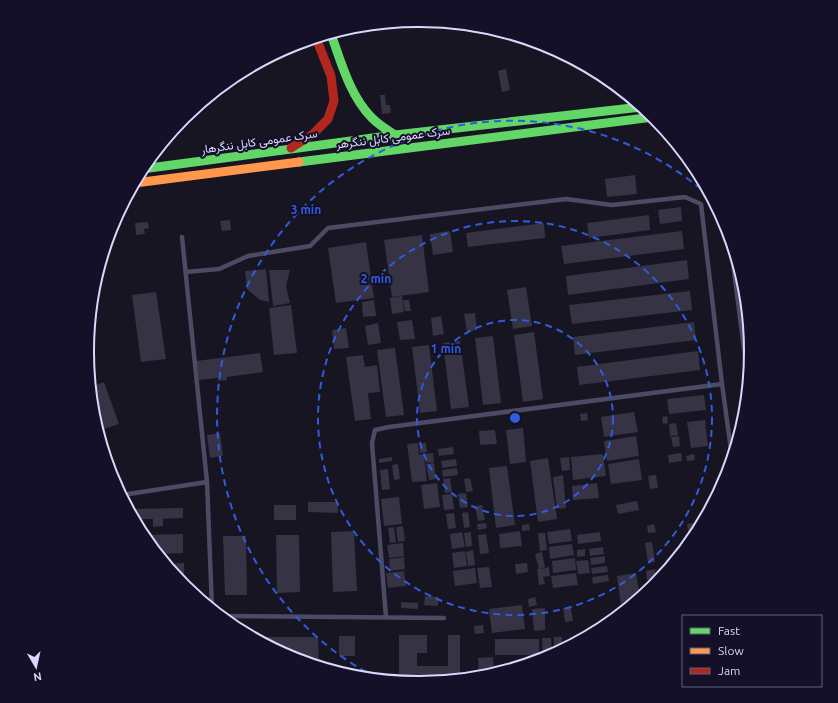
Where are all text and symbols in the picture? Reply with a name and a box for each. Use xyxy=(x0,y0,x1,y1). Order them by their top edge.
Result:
street label: سرک عمومی کابل ننگرهر xyxy=(334,124,451,153)
street label: سرک عمومی کابل ننگرهار xyxy=(199,126,318,158)
text: 3 min xyxy=(291,203,321,216)
text: 2 min xyxy=(361,272,391,285)
text: 1 min xyxy=(431,342,461,355)
centre of rings xyxy=(508,411,522,425)
legend xyxy=(682,615,822,687)
text: Fast xyxy=(718,624,740,637)
text: Slow xyxy=(718,644,744,657)
north arrow xyxy=(16,647,56,687)
text: Jam xyxy=(718,664,740,677)
text: N xyxy=(33,670,43,683)

